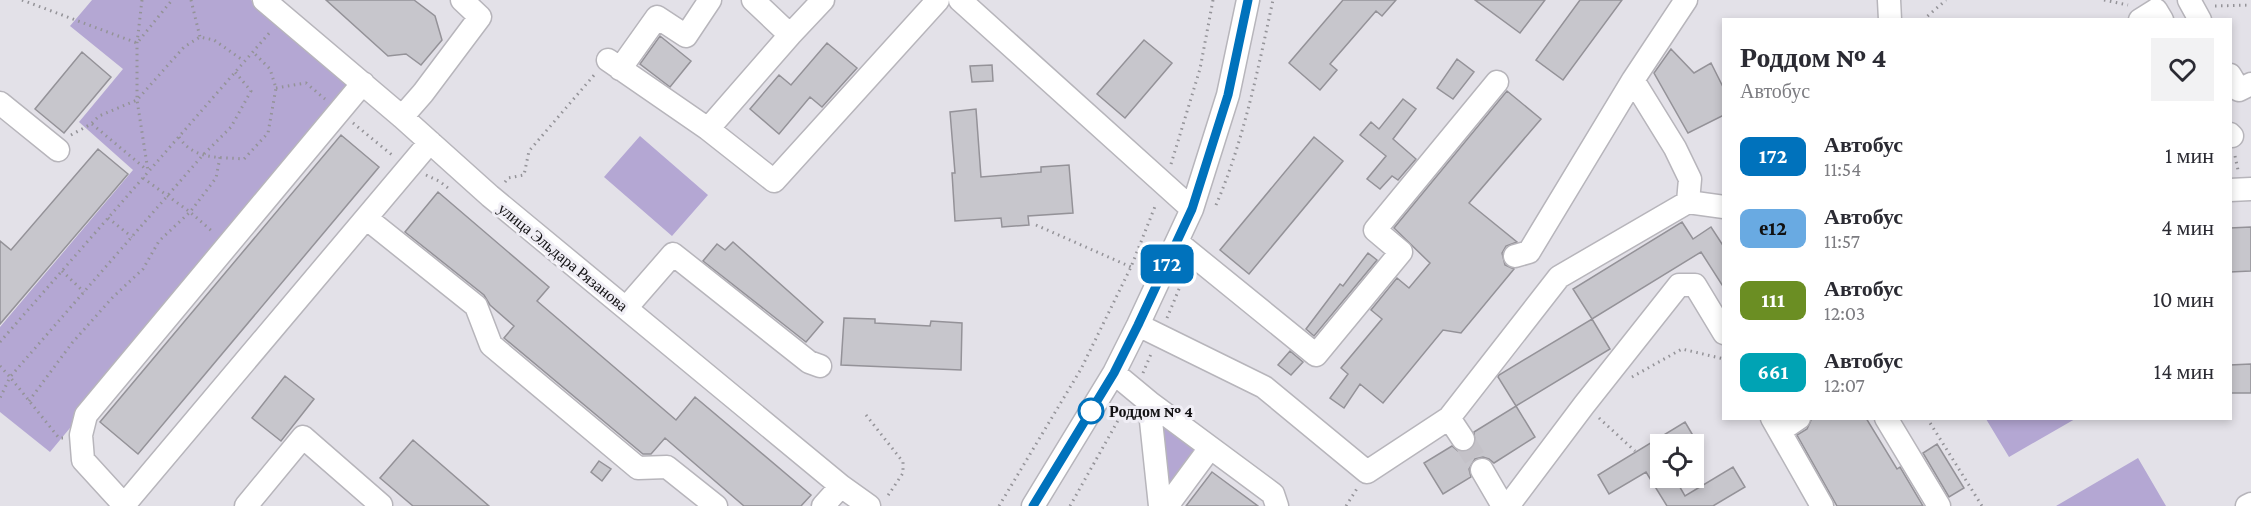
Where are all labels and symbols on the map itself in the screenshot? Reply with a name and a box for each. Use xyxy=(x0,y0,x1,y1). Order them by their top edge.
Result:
street label: улица Эльдара Рязанова xyxy=(494,200,631,315)
line badge: 172 xyxy=(1132,244,1202,284)
marker: Роддом № 4 xyxy=(1078,398,1104,424)
place label: Роддом № 4 xyxy=(1109,403,1193,420)

